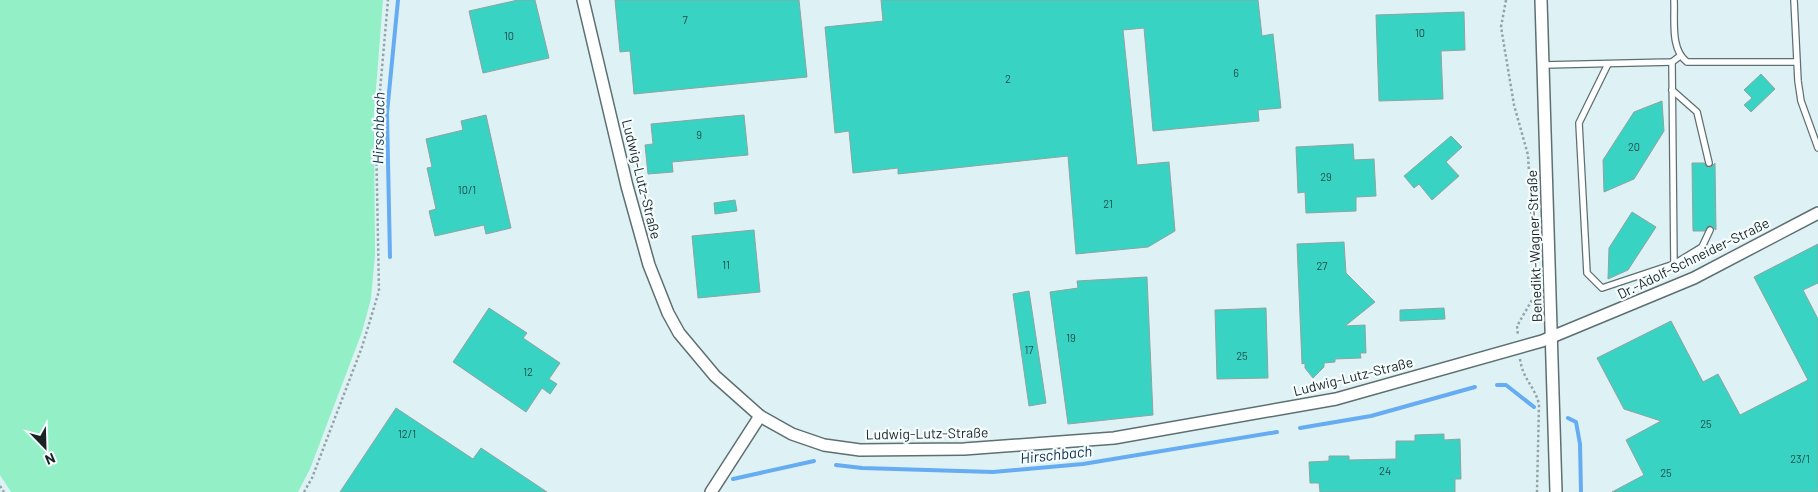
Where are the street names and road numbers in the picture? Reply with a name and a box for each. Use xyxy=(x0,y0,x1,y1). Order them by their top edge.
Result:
street label: Ludwig-Lutz-Straße xyxy=(619,117,665,241)
street label: Benedikt-Wagner-Straße xyxy=(1523,170,1545,322)
street label: Dr.-Adolf-Schneider-Straße xyxy=(1614,214,1772,302)
street label: Ludwig-Lutz-Straße xyxy=(1291,353,1415,399)
street label: Ludwig-Lutz-Straße xyxy=(865,423,989,443)

